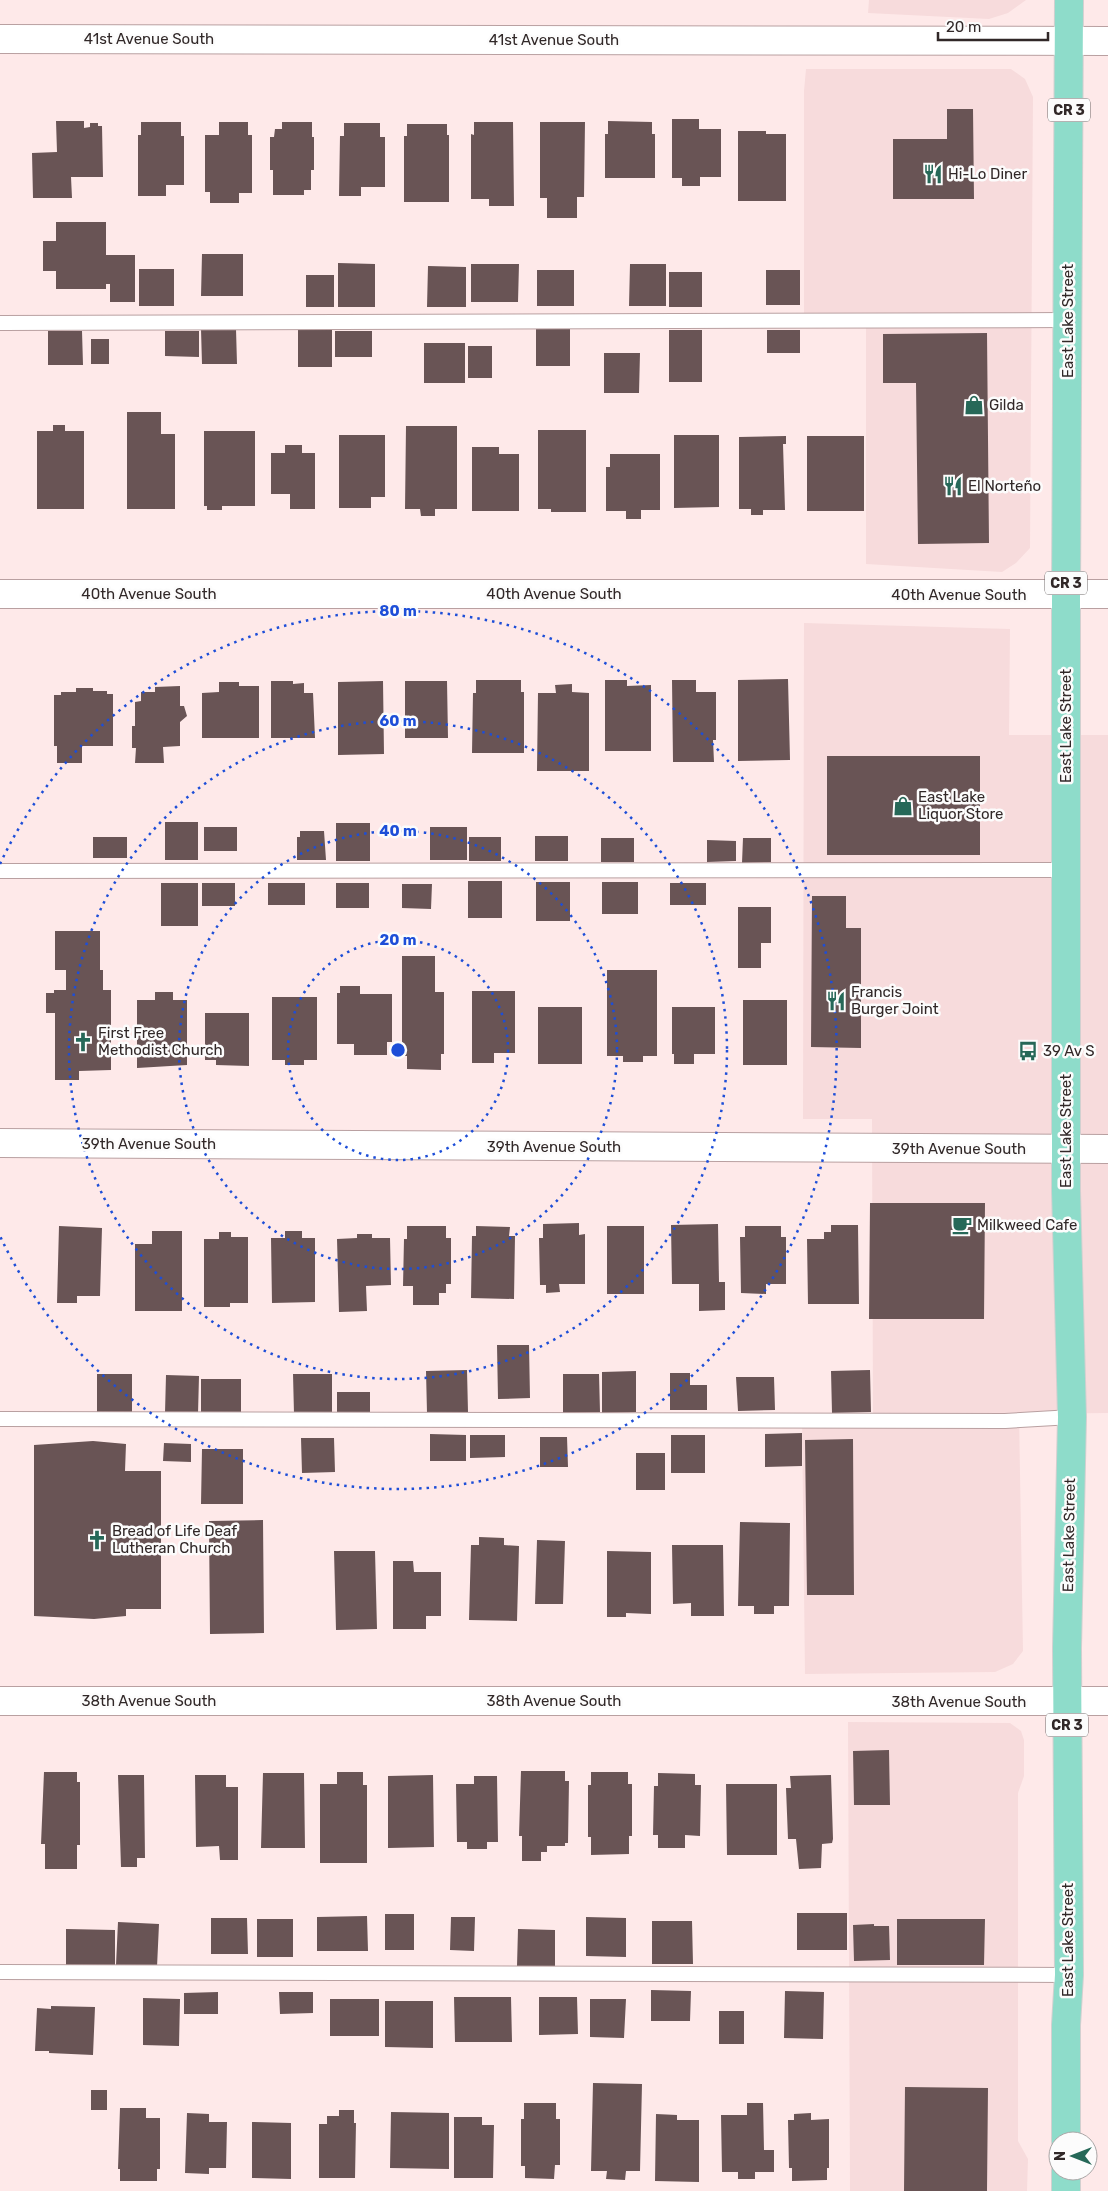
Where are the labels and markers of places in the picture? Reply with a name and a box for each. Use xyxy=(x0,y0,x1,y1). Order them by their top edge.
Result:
restaurant icon: Hi-Lo Diner xyxy=(922,163,944,185)
place label: Hi-Lo Diner xyxy=(948,165,1028,183)
shop icon: Gilda xyxy=(963,394,985,416)
place label: Gilda xyxy=(989,396,1024,414)
restaurant icon: El Norteño xyxy=(942,475,964,497)
place label: El Norteño xyxy=(968,477,1041,495)
place label: East Lake Liquor Store xyxy=(918,788,1003,823)
shop icon: East Lake Liquor Store xyxy=(892,795,914,817)
place label: Francis Burger Joint xyxy=(851,983,939,1018)
restaurant icon: Francis Burger Joint xyxy=(825,990,847,1012)
place label: First Free Methodist Church xyxy=(98,1024,223,1059)
church icon: First Free Methodist Church xyxy=(72,1031,94,1053)
bus stop icon: 39 Av S xyxy=(1017,1040,1039,1062)
centre of rings xyxy=(389,1041,407,1059)
place label: 39 Av S xyxy=(1043,1042,1095,1060)
cafe icon: Milkweed Cafe xyxy=(951,1214,973,1236)
place label: Milkweed Cafe xyxy=(977,1216,1077,1234)
place label: Bread of Life Deaf Lutheran Church xyxy=(112,1522,237,1557)
church icon: Bread of Life Deaf Lutheran Church xyxy=(86,1529,108,1551)

